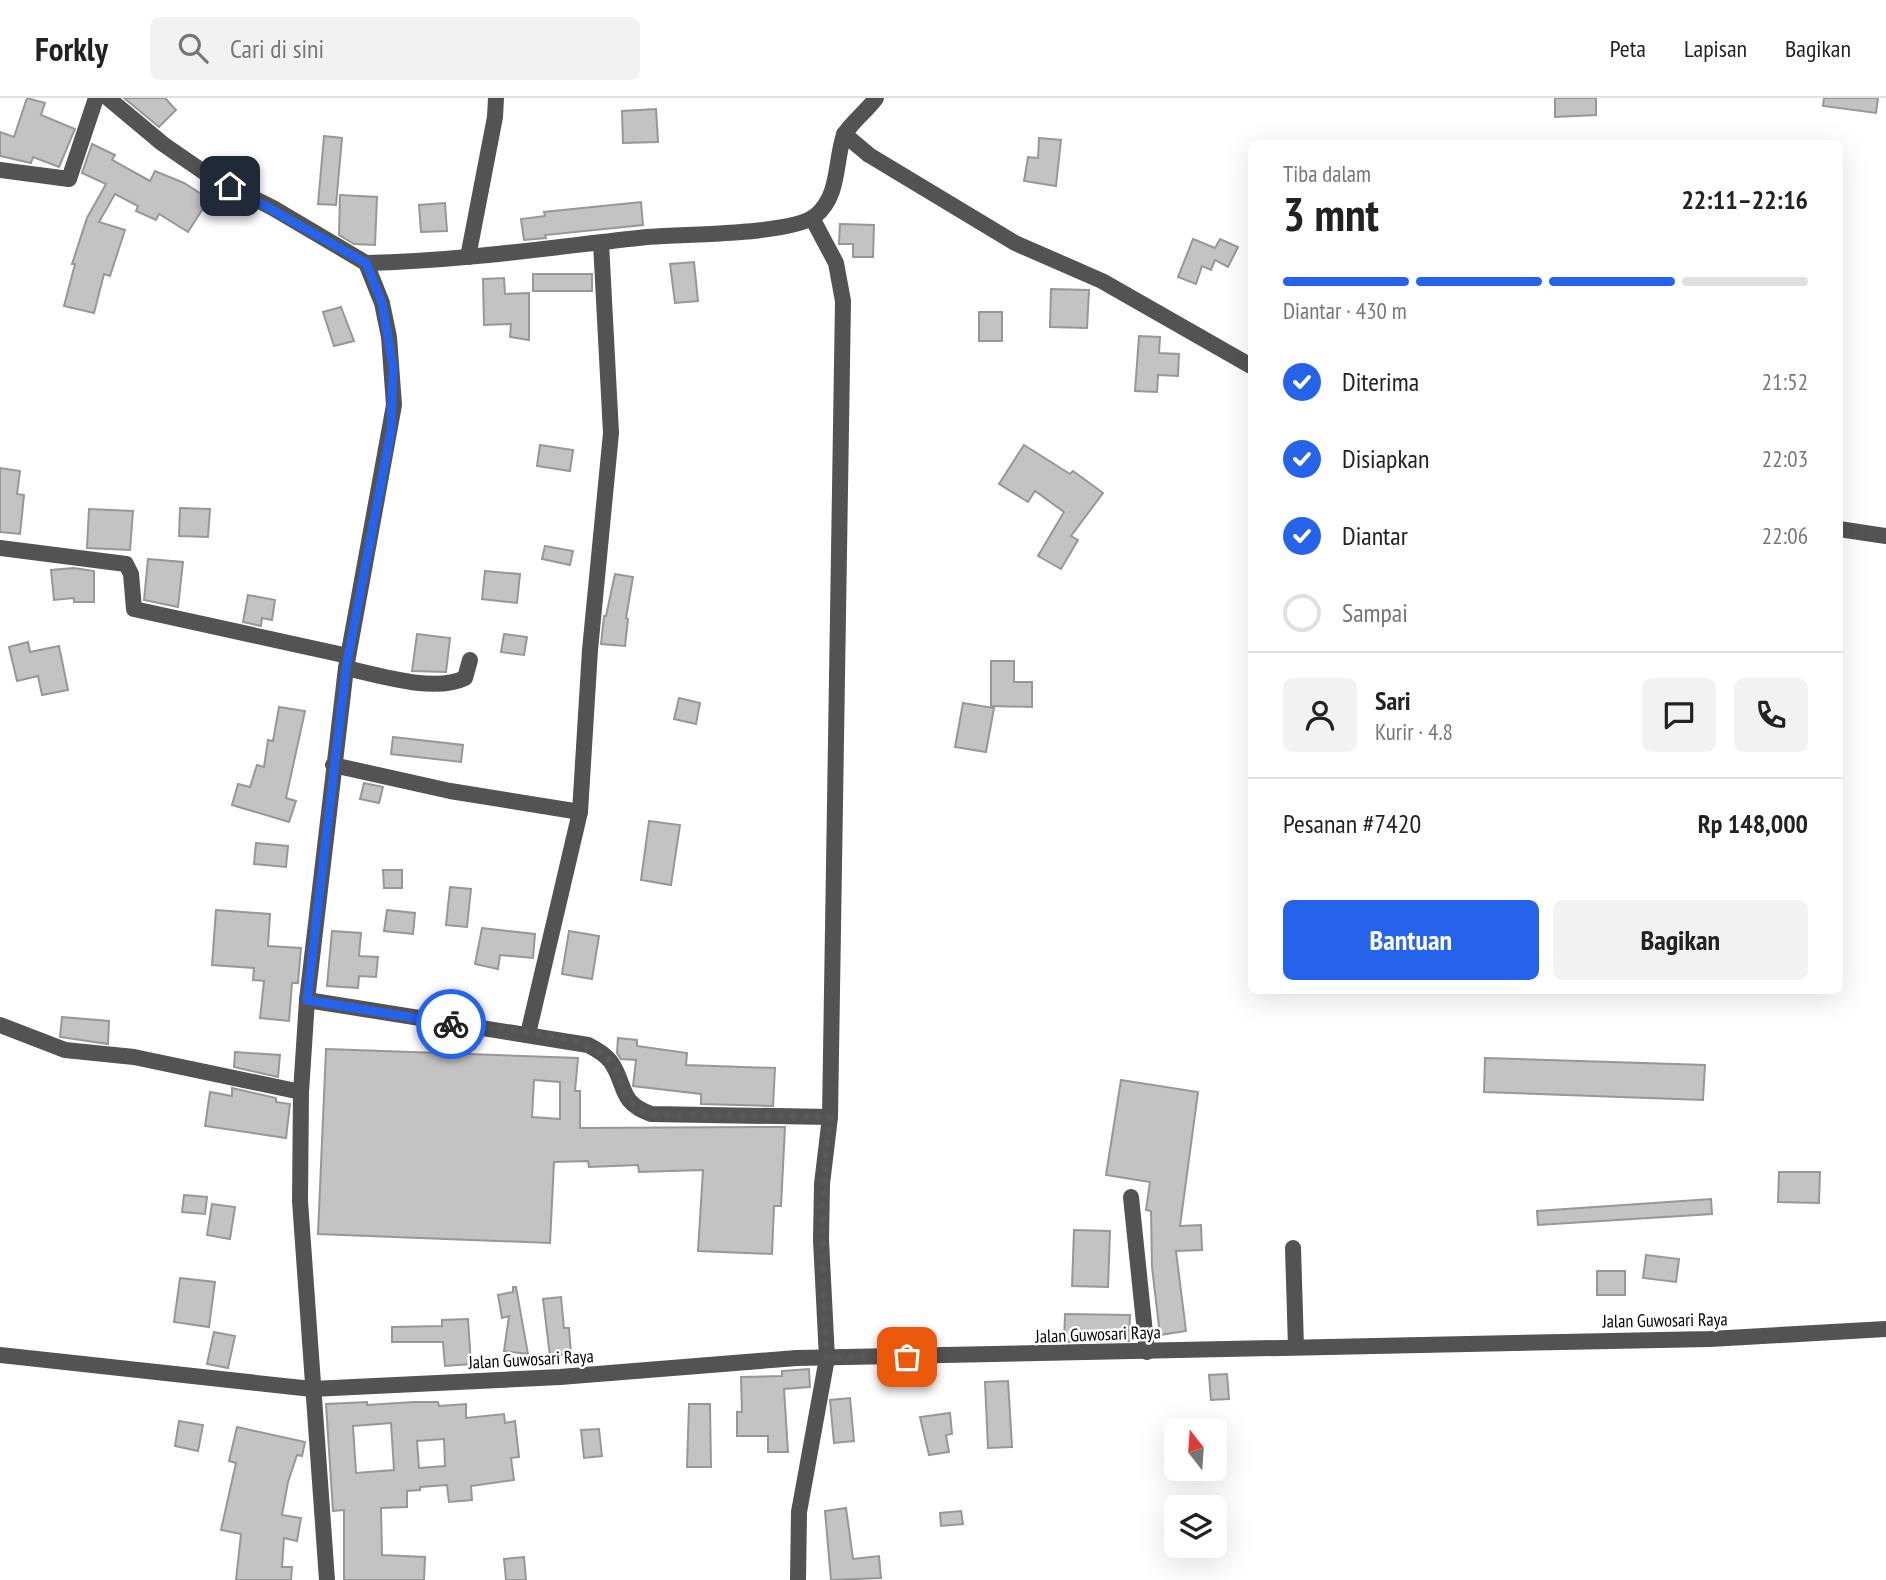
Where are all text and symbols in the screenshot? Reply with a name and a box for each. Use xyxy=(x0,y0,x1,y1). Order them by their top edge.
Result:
search box xyxy=(150,17,640,80)
text: Forkly xyxy=(35,27,108,70)
icon: search xyxy=(174,29,212,67)
text: Cari di sini xyxy=(230,32,324,65)
text: Peta xyxy=(1610,33,1646,64)
text: Lapisan xyxy=(1684,33,1747,64)
text: Bagikan xyxy=(1785,33,1851,64)
pin xyxy=(200,156,260,216)
text: Tiba dalam xyxy=(1283,159,1371,188)
icon: home xyxy=(211,167,249,205)
text: 22:11–22:16 xyxy=(1681,183,1808,216)
text: 3 mnt xyxy=(1283,184,1379,244)
text: Diantar · 430 m xyxy=(1283,296,1407,325)
icon: check xyxy=(1283,363,1321,401)
text: Diterima xyxy=(1342,365,1419,398)
text: 21:52 xyxy=(1762,367,1808,396)
icon: check xyxy=(1283,440,1321,478)
text: Disiapkan xyxy=(1342,442,1429,475)
text: 22:03 xyxy=(1762,444,1808,473)
icon: check xyxy=(1283,517,1321,555)
text: Diantar xyxy=(1342,519,1408,552)
text: 22:06 xyxy=(1762,521,1808,550)
text: Sampai xyxy=(1342,596,1408,629)
button: person xyxy=(1283,678,1357,752)
button: chat xyxy=(1642,678,1716,752)
button: phone xyxy=(1734,678,1808,752)
text: Sari xyxy=(1375,684,1411,717)
text: Kurir · 4.8 xyxy=(1375,717,1453,746)
text: Pesanan #7420 xyxy=(1283,807,1421,840)
text: Rp 148,000 xyxy=(1698,807,1808,840)
button: Bantuan xyxy=(1283,900,1539,980)
button: Bagikan xyxy=(1553,900,1808,980)
courier xyxy=(416,989,486,1059)
icon: bike xyxy=(432,1005,470,1043)
street label: Jalan Guwosari Raya xyxy=(1601,1307,1728,1333)
street label: Jalan Guwosari Raya xyxy=(1034,1320,1161,1348)
pin xyxy=(877,1327,937,1387)
icon: bag xyxy=(888,1338,926,1376)
street label: Jalan Guwosari Raya xyxy=(467,1344,594,1374)
north arrow xyxy=(1164,1418,1227,1480)
map controls xyxy=(1164,1418,1227,1558)
button: layers xyxy=(1164,1495,1227,1558)

